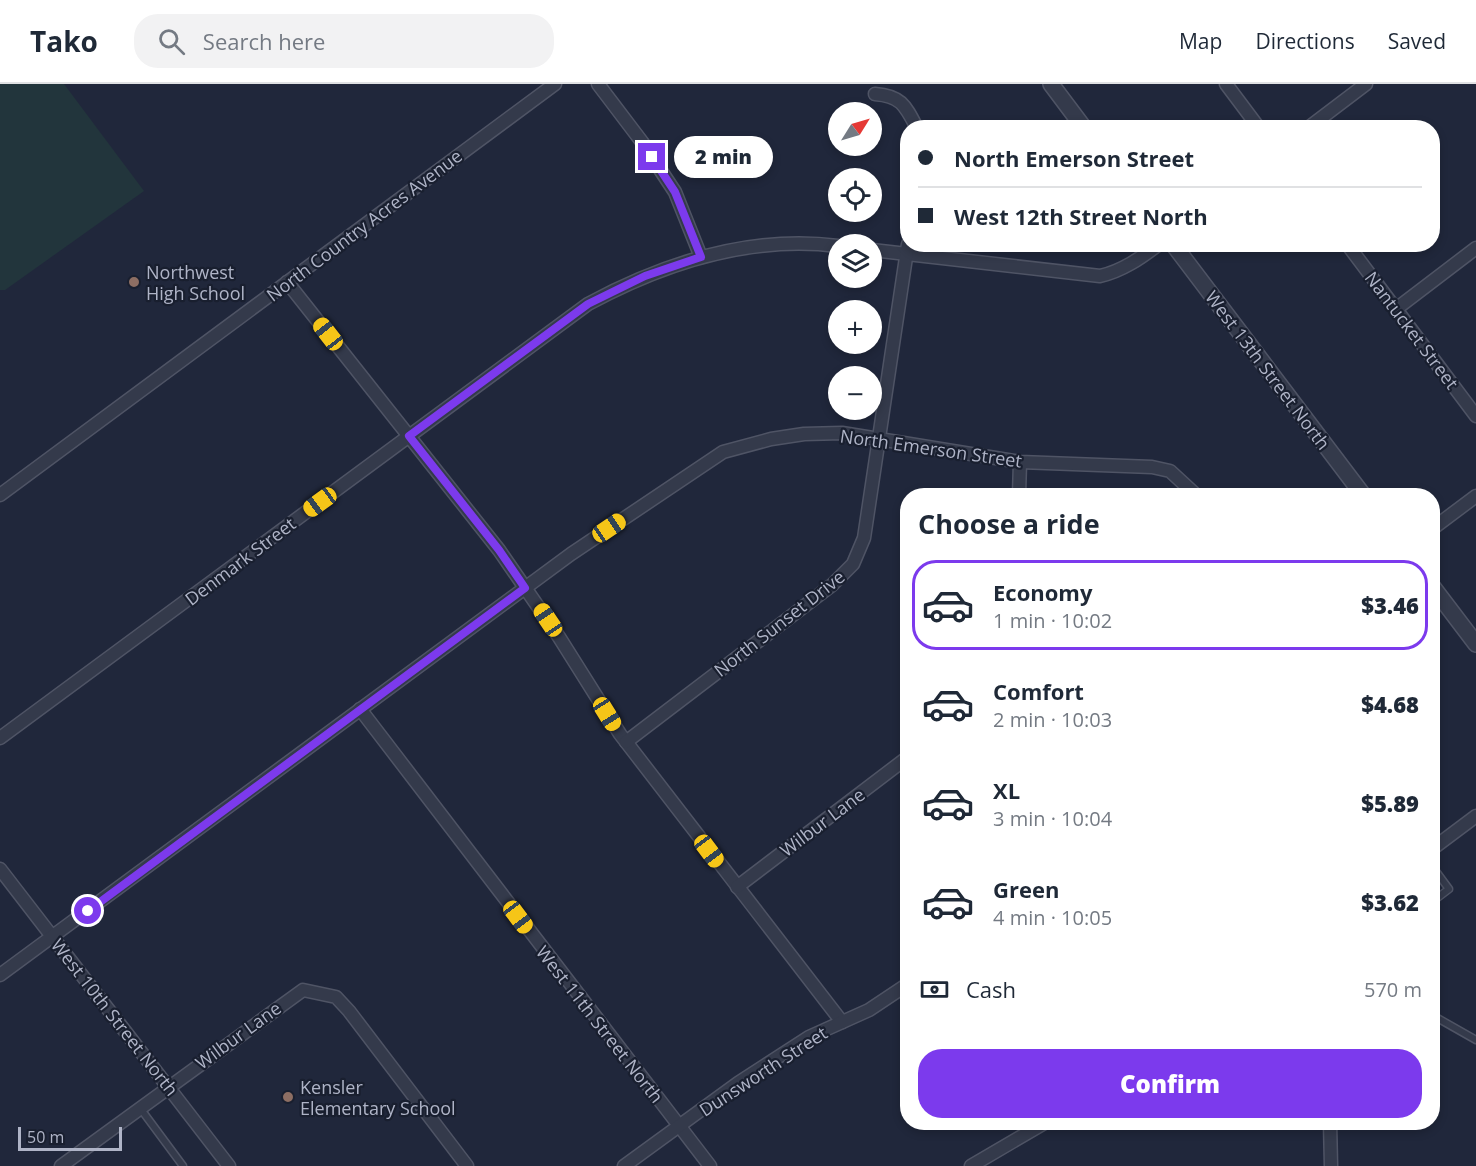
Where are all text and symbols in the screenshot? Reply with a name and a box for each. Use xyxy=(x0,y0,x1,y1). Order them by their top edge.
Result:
search box xyxy=(134,14,554,68)
text: Tako xyxy=(30,22,98,60)
icon: search xyxy=(155,25,188,58)
text: Search here xyxy=(203,26,325,56)
text: Map xyxy=(1179,27,1222,55)
text: Directions xyxy=(1255,27,1355,55)
text: Saved xyxy=(1388,27,1446,55)
north arrow xyxy=(828,102,882,156)
map controls xyxy=(828,102,882,420)
callout: 2 min xyxy=(673,136,772,178)
route end xyxy=(638,143,665,170)
text: 2 min xyxy=(695,143,752,170)
text: North Emerson Street xyxy=(954,143,1194,173)
street label: North Country Acres Avenue xyxy=(261,144,467,306)
button: locate xyxy=(828,168,882,222)
text: West 12th Street North xyxy=(954,201,1208,231)
button: layers xyxy=(828,234,882,288)
place label: Northwest High School xyxy=(146,260,245,305)
street label: Nantucket Street xyxy=(1360,266,1464,394)
marker: Northwest High School xyxy=(127,275,141,289)
street label: West 13th Street North xyxy=(1200,286,1336,454)
button: + xyxy=(828,300,882,354)
car xyxy=(310,314,346,354)
button: − xyxy=(828,366,882,420)
street label: North Emerson Street xyxy=(839,423,1023,473)
car xyxy=(300,484,340,520)
text: Choose a ride xyxy=(918,505,1100,542)
car xyxy=(589,510,629,546)
street label: Denmark Street xyxy=(180,512,300,610)
street label: North Sunset Drive xyxy=(709,564,849,682)
text: Economy xyxy=(993,577,1092,607)
icon: car xyxy=(921,578,975,632)
text: $3.46 xyxy=(1361,590,1419,620)
car xyxy=(530,600,566,640)
text: 1 min · 10:02 xyxy=(993,607,1112,634)
text: Comfort xyxy=(993,676,1084,706)
icon: car xyxy=(921,677,975,731)
text: $4.68 xyxy=(1361,689,1419,719)
car xyxy=(590,694,624,734)
text: 2 min · 10:03 xyxy=(993,706,1112,733)
text: XL xyxy=(993,775,1020,805)
icon: car xyxy=(921,776,975,830)
street label: Wilbur Lane xyxy=(775,782,869,862)
text: $5.89 xyxy=(1361,788,1419,818)
text: 3 min · 10:04 xyxy=(993,805,1112,832)
car xyxy=(691,831,727,871)
text: Green xyxy=(993,874,1059,904)
icon: car xyxy=(921,875,975,929)
text: $3.62 xyxy=(1361,887,1419,917)
route start xyxy=(74,897,101,924)
car xyxy=(500,897,536,937)
text: 4 min · 10:05 xyxy=(993,904,1112,931)
street label: West 10th Street North xyxy=(46,933,184,1101)
street label: West 11th Street North xyxy=(531,940,669,1108)
icon: cash xyxy=(918,973,951,1006)
text: Cash xyxy=(966,974,1016,1004)
text: 570 m xyxy=(1364,976,1422,1003)
street label: Wilbur Lane xyxy=(190,996,286,1074)
street label: Dunsworth Street xyxy=(694,1021,832,1121)
button: Confirm xyxy=(918,1049,1422,1118)
place label: Kensler Elementary School xyxy=(300,1075,456,1120)
marker: Kensler Elementary School xyxy=(281,1090,295,1104)
scale bar xyxy=(18,1124,122,1152)
text: 50 m xyxy=(27,1126,64,1148)

